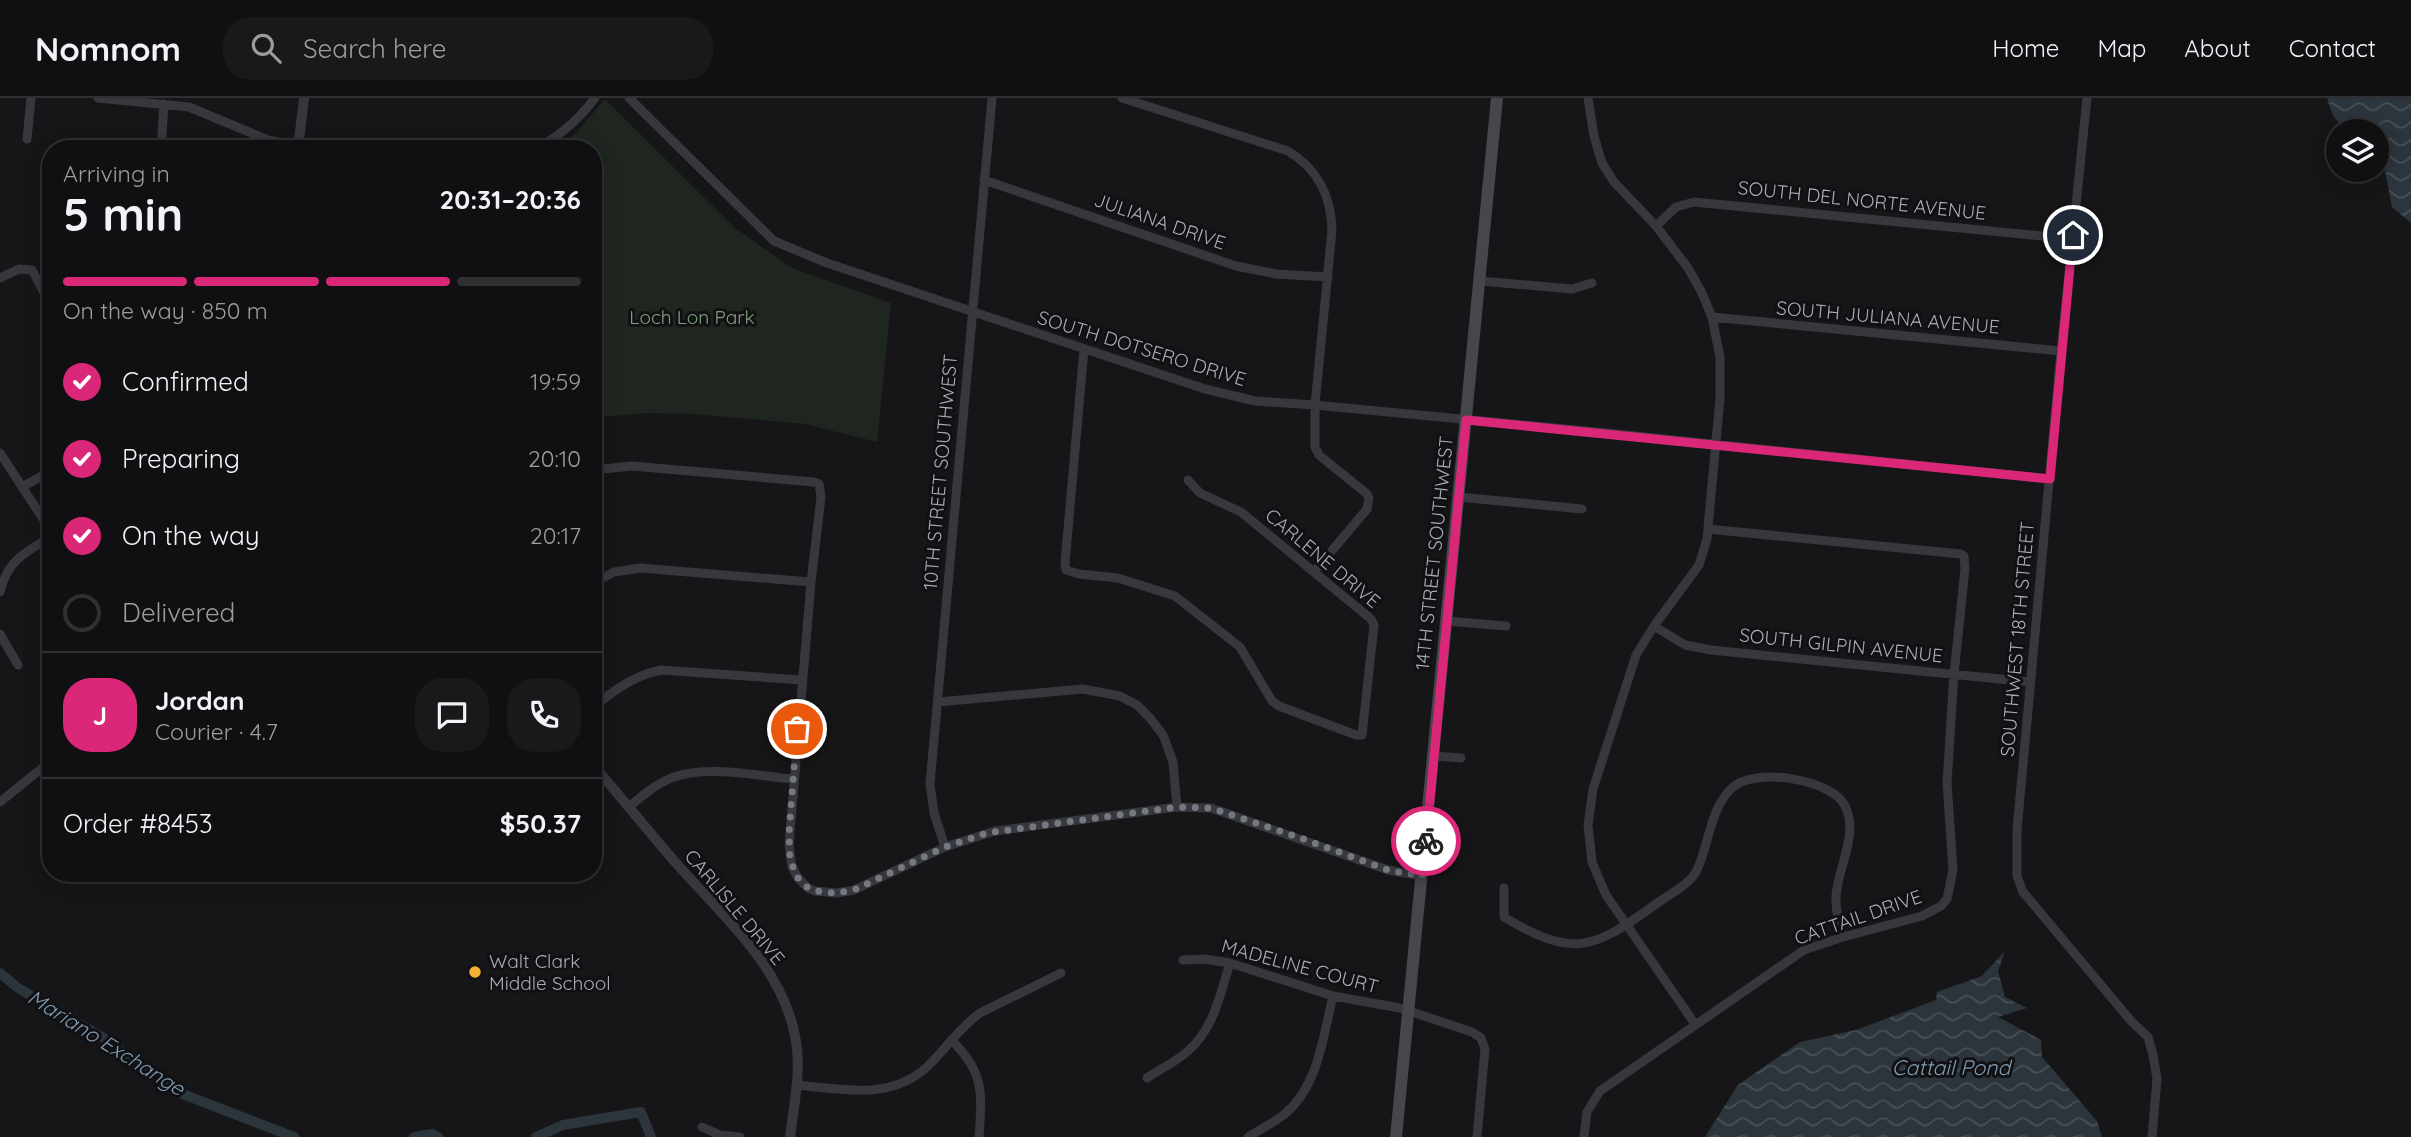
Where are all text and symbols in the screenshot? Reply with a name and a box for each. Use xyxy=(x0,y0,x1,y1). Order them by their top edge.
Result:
search box xyxy=(223,17,713,80)
text: Nomnom xyxy=(35,28,181,69)
icon: search xyxy=(247,29,285,67)
text: Search here xyxy=(303,32,447,65)
text: Home xyxy=(1992,33,2059,63)
text: Map xyxy=(2097,33,2146,63)
text: About xyxy=(2184,33,2251,63)
text: Contact xyxy=(2289,33,2376,63)
map controls xyxy=(2326,119,2389,182)
button: layers xyxy=(2326,119,2389,182)
text: Arriving in xyxy=(63,159,170,188)
street label: SOUTH DEL NORTE AVENUE xyxy=(1737,175,1987,225)
text: 20:31–20:36 xyxy=(439,183,581,216)
text: 5 min xyxy=(63,185,183,243)
street label: JULIANA DRIVE xyxy=(1091,187,1229,255)
pin xyxy=(2043,205,2103,265)
icon: home xyxy=(2054,216,2092,254)
street label: SOUTH JULIANA AVENUE xyxy=(1775,295,2001,339)
text: On the way · 850 m xyxy=(63,296,268,325)
park label: Loch Lon Park xyxy=(629,305,755,329)
street label: SOUTH DOTSERO DRIVE xyxy=(1035,305,1249,391)
street label: 10TH STREET SOUTHWEST xyxy=(918,353,962,591)
icon: check xyxy=(63,363,101,401)
text: Confirmed xyxy=(122,365,249,398)
text: 19:59 xyxy=(530,367,581,396)
street label: 14TH STREET SOUTHWEST xyxy=(1410,435,1458,671)
icon: check xyxy=(63,440,101,478)
text: Preparing xyxy=(122,442,240,475)
text: 20:10 xyxy=(528,444,581,473)
street label: CARLENE DRIVE xyxy=(1261,503,1385,613)
icon: check xyxy=(63,517,101,555)
text: On the way xyxy=(122,519,260,552)
street label: SOUTHWEST 18TH STREET xyxy=(1995,520,2039,758)
text: 20:17 xyxy=(530,521,581,550)
text: Delivered xyxy=(122,596,235,629)
street label: SOUTH GILPIN AVENUE xyxy=(1738,622,1944,668)
button: chat xyxy=(415,678,489,752)
button: phone xyxy=(507,678,581,752)
text: Jordan xyxy=(155,684,244,717)
text: J xyxy=(93,699,107,732)
pin xyxy=(767,699,827,759)
icon: bag xyxy=(778,710,816,748)
text: Courier · 4.7 xyxy=(155,717,278,746)
courier xyxy=(1391,806,1461,876)
text: Order #8453 xyxy=(63,807,213,840)
text: $50.37 xyxy=(500,807,581,840)
icon: bike xyxy=(1407,822,1445,860)
street label: CARLISLE DRIVE xyxy=(680,844,790,970)
street label: CATTAIL DRIVE xyxy=(1791,884,1925,950)
street label: MADELINE COURT xyxy=(1219,934,1381,998)
place label: Walt Clark Middle School xyxy=(489,949,611,995)
marker: Walt Clark Middle School xyxy=(467,964,483,980)
water label: Mariano Exchange xyxy=(23,983,191,1101)
water label: Cattail Pond xyxy=(1892,1054,2012,1080)

